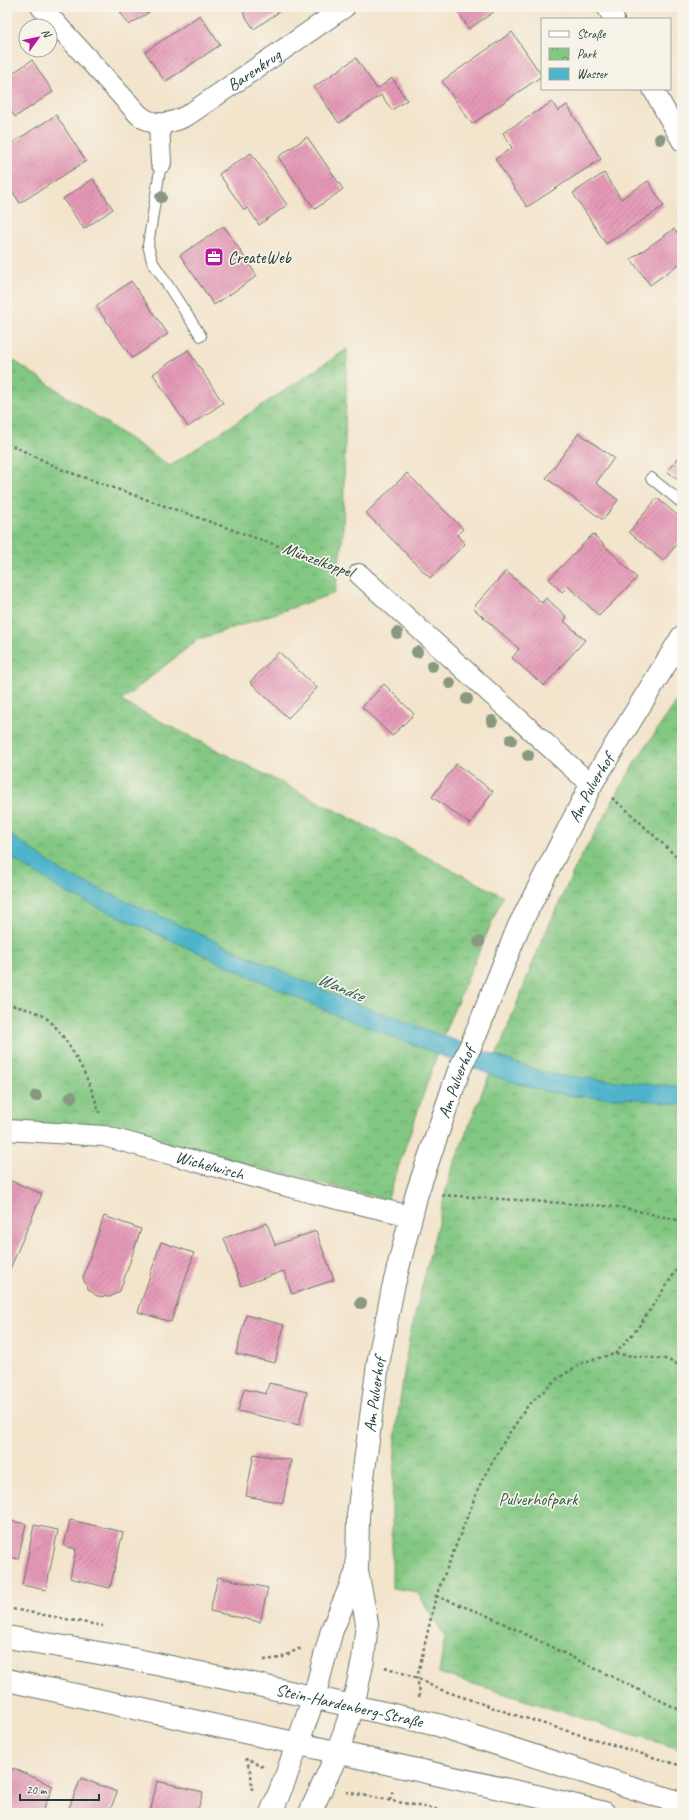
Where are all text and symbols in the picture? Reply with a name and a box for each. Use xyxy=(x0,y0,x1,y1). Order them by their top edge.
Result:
north arrow xyxy=(18,18,58,58)
legend xyxy=(541,18,671,90)
text: N xyxy=(39,26,55,41)
text: Straße xyxy=(577,26,606,42)
street label: Barenkrug xyxy=(223,43,286,96)
text: Park xyxy=(577,46,598,62)
text: Wasser xyxy=(577,66,609,82)
office icon: CreateWeb xyxy=(203,246,225,268)
place label: CreateWeb xyxy=(228,247,292,268)
street label: Münzelkoppel xyxy=(280,538,359,583)
street label: Am Pulverhof xyxy=(563,747,620,826)
water label: Wandse xyxy=(315,967,370,1008)
street label: Am Pulverhof xyxy=(433,1039,481,1121)
street label: Wichelwisch xyxy=(173,1146,248,1185)
street label: Am Pulverhof xyxy=(359,1352,390,1433)
park label: Pulverhofpark xyxy=(499,1489,579,1510)
street label: Stein-Hardenberg-Straße xyxy=(274,1679,426,1732)
scale bar xyxy=(20,1776,99,1802)
text: 20 m xyxy=(26,1782,48,1798)

